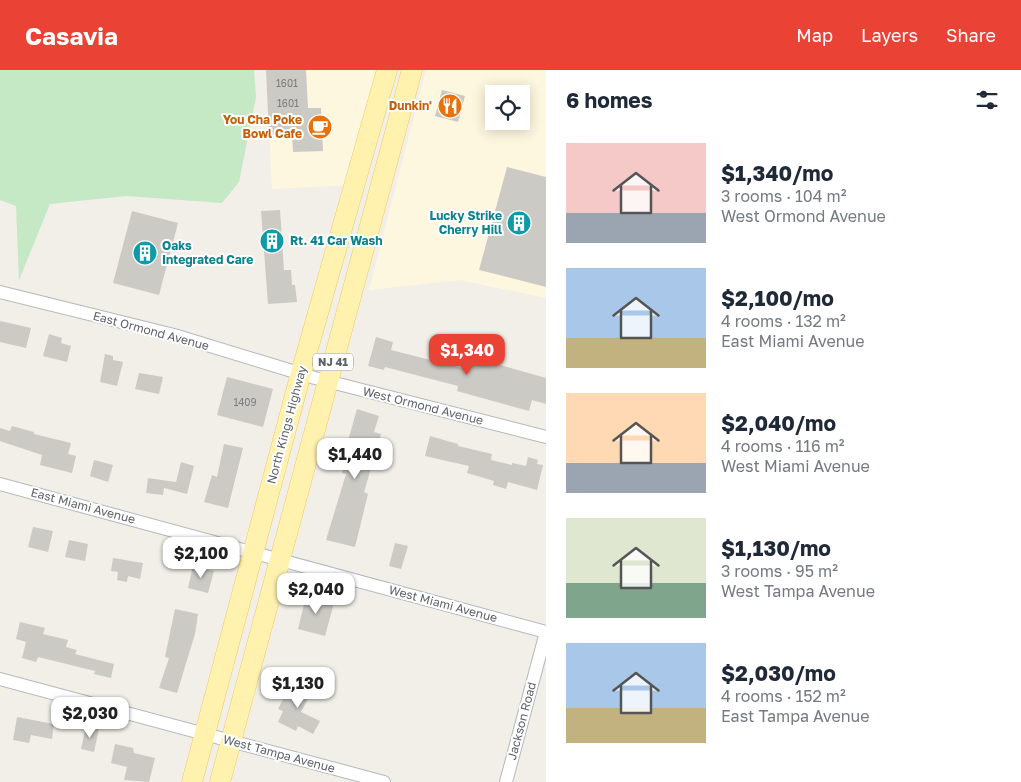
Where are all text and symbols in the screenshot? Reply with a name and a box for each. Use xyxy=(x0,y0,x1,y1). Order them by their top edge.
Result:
text: Casavia xyxy=(25,21,118,50)
text: Map xyxy=(796,24,833,46)
text: Layers xyxy=(861,24,918,46)
text: Share xyxy=(946,24,996,46)
house number: 1601 xyxy=(276,77,298,89)
map controls xyxy=(485,85,530,130)
button: locate xyxy=(485,85,530,130)
icon: filters xyxy=(973,86,1001,114)
text: 6 homes xyxy=(566,87,652,113)
restaurant icon: Dunkin' xyxy=(437,93,463,119)
house number: 1601 xyxy=(277,97,299,109)
place label: Dunkin' xyxy=(389,98,432,113)
place label: You Cha Poke Bowl Cafe xyxy=(223,112,302,141)
cafe icon: You Cha Poke Bowl Cafe xyxy=(307,114,333,140)
text: $1,340/mo xyxy=(721,160,833,186)
icon: home xyxy=(606,163,666,223)
text: 3 rooms · 104 m² xyxy=(721,186,846,206)
text: West Ormond Avenue xyxy=(721,206,886,226)
place label: Lucky Strike Cherry Hill xyxy=(429,208,502,237)
building icon: Lucky Strike Cherry Hill xyxy=(506,210,532,236)
building icon: Rt. 41 Car Wash xyxy=(259,228,285,254)
place label: Rt. 41 Car Wash xyxy=(290,233,382,248)
place label: Oaks Integrated Care xyxy=(162,238,253,267)
building icon: Oaks Integrated Care xyxy=(132,240,158,266)
text: $2,100/mo xyxy=(721,285,834,311)
icon: home xyxy=(606,288,666,348)
street label: East Ormond Avenue xyxy=(91,308,211,353)
text: 4 rooms · 132 m² xyxy=(721,311,846,331)
text: East Miami Avenue xyxy=(721,331,865,351)
pin: $1,340 xyxy=(426,334,508,376)
text: $1,340 xyxy=(440,340,494,360)
road number: NJ 41 xyxy=(313,354,353,370)
street label: North Kings Highway xyxy=(264,364,310,486)
street label: West Ormond Avenue xyxy=(361,383,485,428)
house number: 1409 xyxy=(233,396,257,408)
text: $2,040/mo xyxy=(721,410,836,436)
icon: home xyxy=(606,413,666,473)
text: 4 rooms · 116 m² xyxy=(721,436,845,456)
pin: $1,440 xyxy=(314,438,396,480)
text: $1,440 xyxy=(328,444,382,464)
text: West Miami Avenue xyxy=(721,456,870,476)
street label: East Miami Avenue xyxy=(29,484,137,527)
text: $1,130/mo xyxy=(721,535,831,561)
pin: $2,100 xyxy=(160,536,242,579)
icon: home xyxy=(606,538,666,598)
text: $2,100 xyxy=(174,543,228,563)
text: 3 rooms · 95 m² xyxy=(721,561,838,581)
pin: $2,040 xyxy=(275,572,357,615)
text: $2,040 xyxy=(288,579,344,599)
text: West Tampa Avenue xyxy=(721,581,875,601)
street label: West Miami Avenue xyxy=(387,582,499,625)
text: $2,030/mo xyxy=(721,660,836,686)
icon: home xyxy=(606,663,666,723)
pin: $1,130 xyxy=(257,666,339,709)
text: $1,130 xyxy=(272,673,324,693)
street label: Jackson Road xyxy=(504,680,539,762)
text: 4 rooms · 152 m² xyxy=(721,686,846,706)
pin: $2,030 xyxy=(49,696,131,739)
text: $2,030 xyxy=(62,703,118,723)
text: East Tampa Avenue xyxy=(721,706,870,726)
street label: West Tampa Avenue xyxy=(221,731,337,776)

